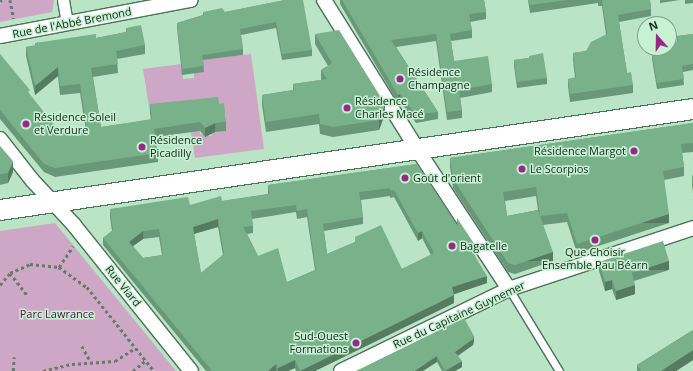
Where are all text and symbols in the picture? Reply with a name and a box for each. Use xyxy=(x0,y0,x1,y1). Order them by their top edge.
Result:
street label: Rue de l'Abbé Bremond xyxy=(11,5,133,41)
north arrow xyxy=(637,16,677,56)
text: N xyxy=(646,17,660,34)
place label: Résidence Champagne xyxy=(408,66,470,92)
marker: Résidence Champagne xyxy=(395,74,405,84)
place label: Résidence Charles Macé xyxy=(355,95,424,121)
marker: Résidence Charles Macé xyxy=(342,103,352,113)
place label: Résidence Soleil et Verdure xyxy=(34,111,116,137)
marker: Résidence Soleil et Verdure xyxy=(21,119,31,129)
place label: Résidence Picadilly xyxy=(150,134,202,160)
marker: Résidence Picadilly xyxy=(137,142,147,152)
place label: Résidence Margot xyxy=(534,144,626,158)
marker: Résidence Margot xyxy=(629,146,639,156)
place label: Le Scorpios xyxy=(530,162,589,176)
marker: Le Scorpios xyxy=(517,164,527,174)
place label: Goût d'orient xyxy=(413,171,481,185)
marker: Goût d'orient xyxy=(400,173,410,183)
marker: Que Choisir Ensemble Pau Béarn xyxy=(590,235,600,245)
place label: Bagatelle xyxy=(460,239,507,253)
marker: Bagatelle xyxy=(447,241,457,251)
place label: Que Choisir Ensemble Pau Béarn xyxy=(542,246,648,272)
street label: Rue Viard xyxy=(102,263,144,309)
street label: Rue du Capitaine Guynemer xyxy=(391,279,527,351)
park label: Parc Lawrance xyxy=(20,307,94,321)
place label: Sud-Ouest Formations xyxy=(290,330,348,356)
marker: Sud-Ouest Formations xyxy=(351,338,361,348)

